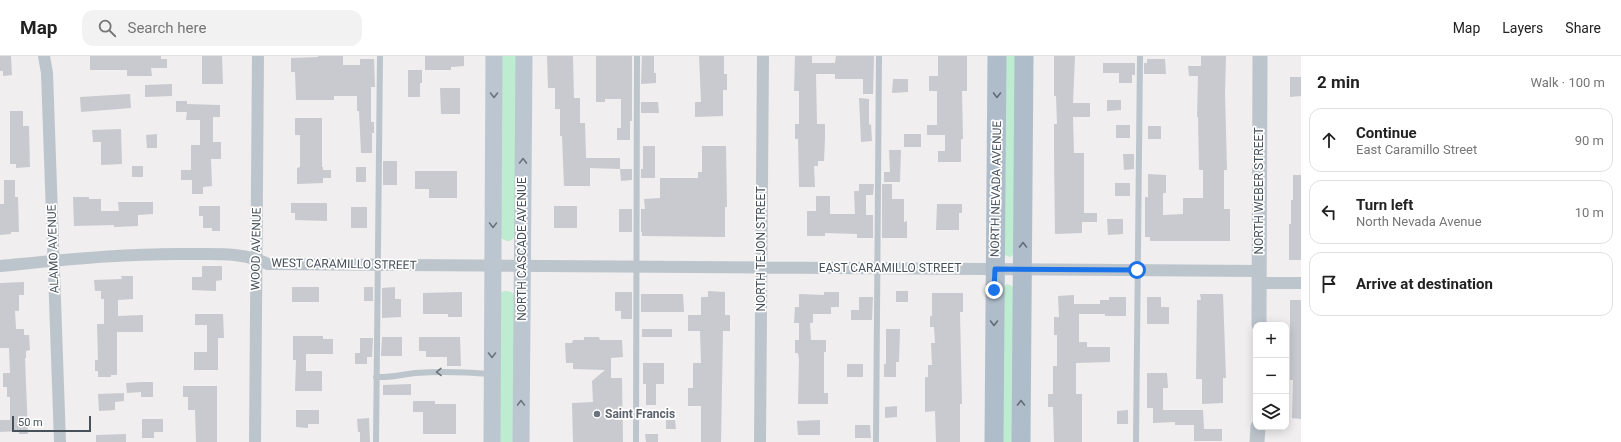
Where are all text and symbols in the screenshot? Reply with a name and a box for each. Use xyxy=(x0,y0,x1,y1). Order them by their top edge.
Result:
search box xyxy=(82,10,362,46)
text: Map xyxy=(20,16,58,39)
icon: search xyxy=(96,17,118,39)
text: Search here xyxy=(128,19,206,37)
text: Map xyxy=(1453,20,1480,36)
text: Layers xyxy=(1502,20,1543,36)
text: Share xyxy=(1565,20,1601,36)
text: 2 min xyxy=(1317,72,1360,92)
text: Walk · 100 m xyxy=(1530,75,1605,90)
one-way arrow xyxy=(490,92,498,98)
one-way arrow xyxy=(993,92,1001,98)
street label: NORTH NEVADA AVENUE xyxy=(988,121,1004,257)
text: Continue xyxy=(1356,124,1417,142)
street label: NORTH WEBER STREET xyxy=(1252,127,1266,255)
icon: ahead xyxy=(1318,129,1340,151)
text: 90 m xyxy=(1575,133,1604,148)
text: East Caramillo Street xyxy=(1356,142,1477,157)
one-way arrow xyxy=(519,158,527,164)
street label: NORTH CASCADE AVENUE xyxy=(515,177,529,321)
street label: NORTH TEJON STREET xyxy=(754,186,768,312)
text: Turn left xyxy=(1356,196,1413,214)
icon: left xyxy=(1318,201,1340,223)
street label: ALAMO AVENUE xyxy=(44,204,62,294)
text: 10 m xyxy=(1575,205,1604,220)
street label: WOOD AVENUE xyxy=(248,207,264,291)
text: North Nevada Avenue xyxy=(1356,214,1482,229)
one-way arrow xyxy=(489,222,497,228)
one-way arrow xyxy=(1019,242,1027,248)
street label: WEST CARAMILLO STREET xyxy=(271,256,417,272)
street label: EAST CARAMILLO STREET xyxy=(819,261,961,275)
route start xyxy=(1128,261,1146,279)
icon: arrive xyxy=(1318,273,1340,295)
text: Arrive at destination xyxy=(1356,275,1493,293)
route end xyxy=(985,281,1003,299)
one-way arrow xyxy=(990,320,998,326)
map controls xyxy=(1253,322,1289,430)
button: + xyxy=(1253,322,1289,358)
one-way arrow xyxy=(488,352,496,358)
button: − xyxy=(1253,358,1289,394)
one-way arrow xyxy=(436,368,442,376)
button: layers xyxy=(1253,394,1289,430)
one-way arrow xyxy=(517,400,526,406)
one-way arrow xyxy=(1017,400,1025,406)
place label: Saint Francis xyxy=(605,407,675,421)
marker: Saint Francis xyxy=(592,409,602,419)
scale bar xyxy=(12,414,91,433)
text: 50 m xyxy=(18,416,43,429)

